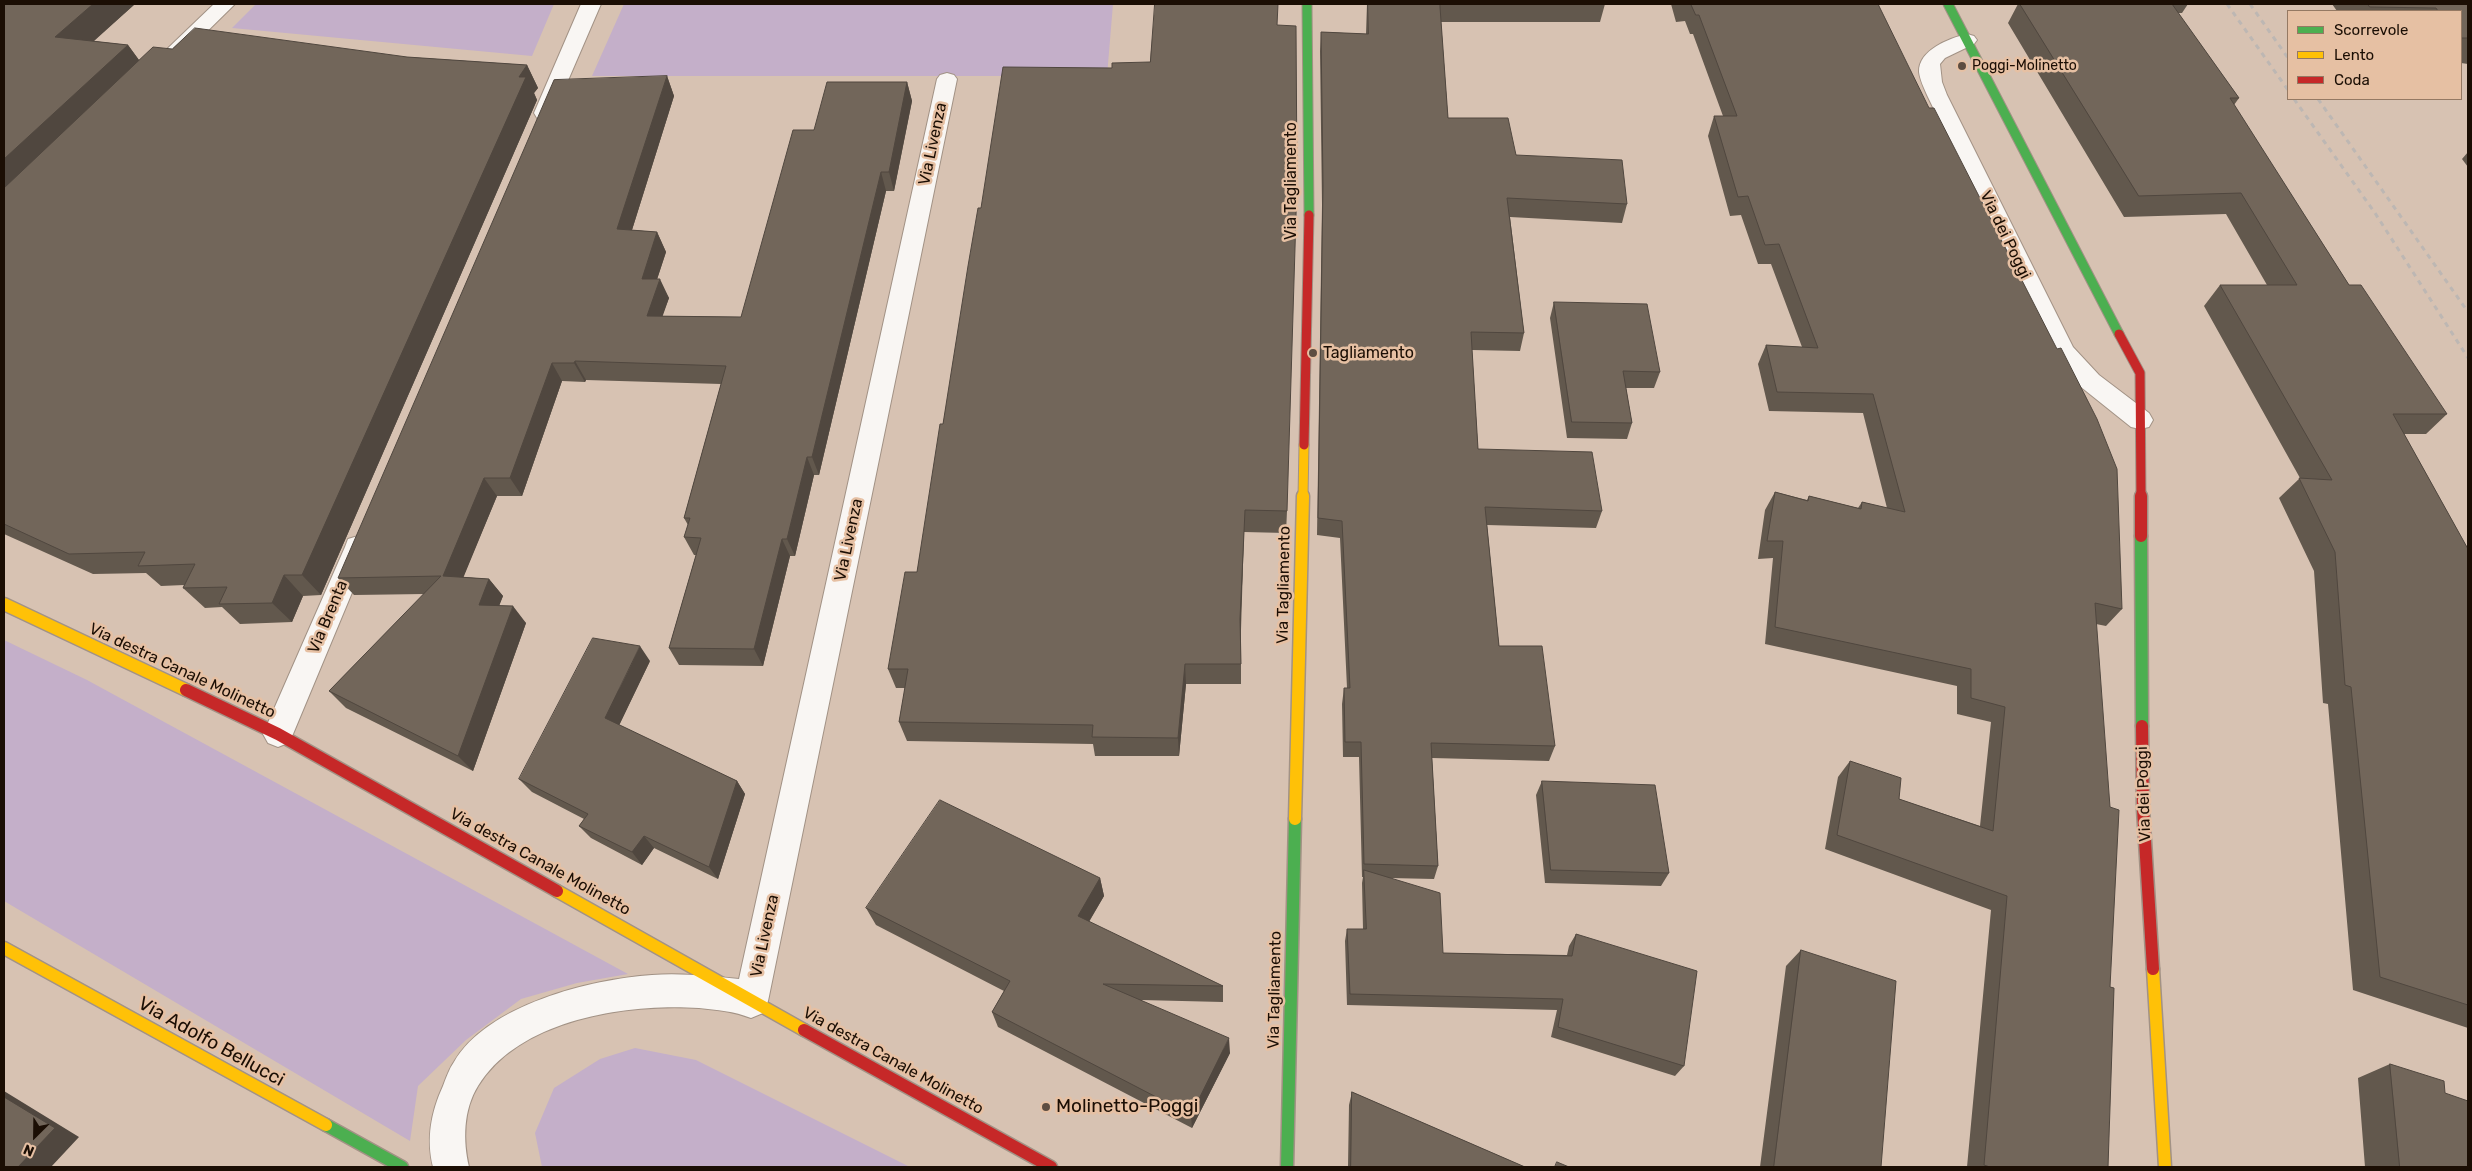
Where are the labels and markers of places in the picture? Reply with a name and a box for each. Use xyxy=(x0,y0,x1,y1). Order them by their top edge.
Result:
place label: Poggi-Molinetto xyxy=(1972,58,2077,74)
marker: Poggi-Molinetto xyxy=(1956,60,1968,72)
place label: Tagliamento xyxy=(1323,343,1414,363)
marker: Tagliamento xyxy=(1307,347,1319,359)
place label: Molinetto-Poggi xyxy=(1056,1096,1198,1118)
marker: Molinetto-Poggi xyxy=(1040,1101,1052,1113)

